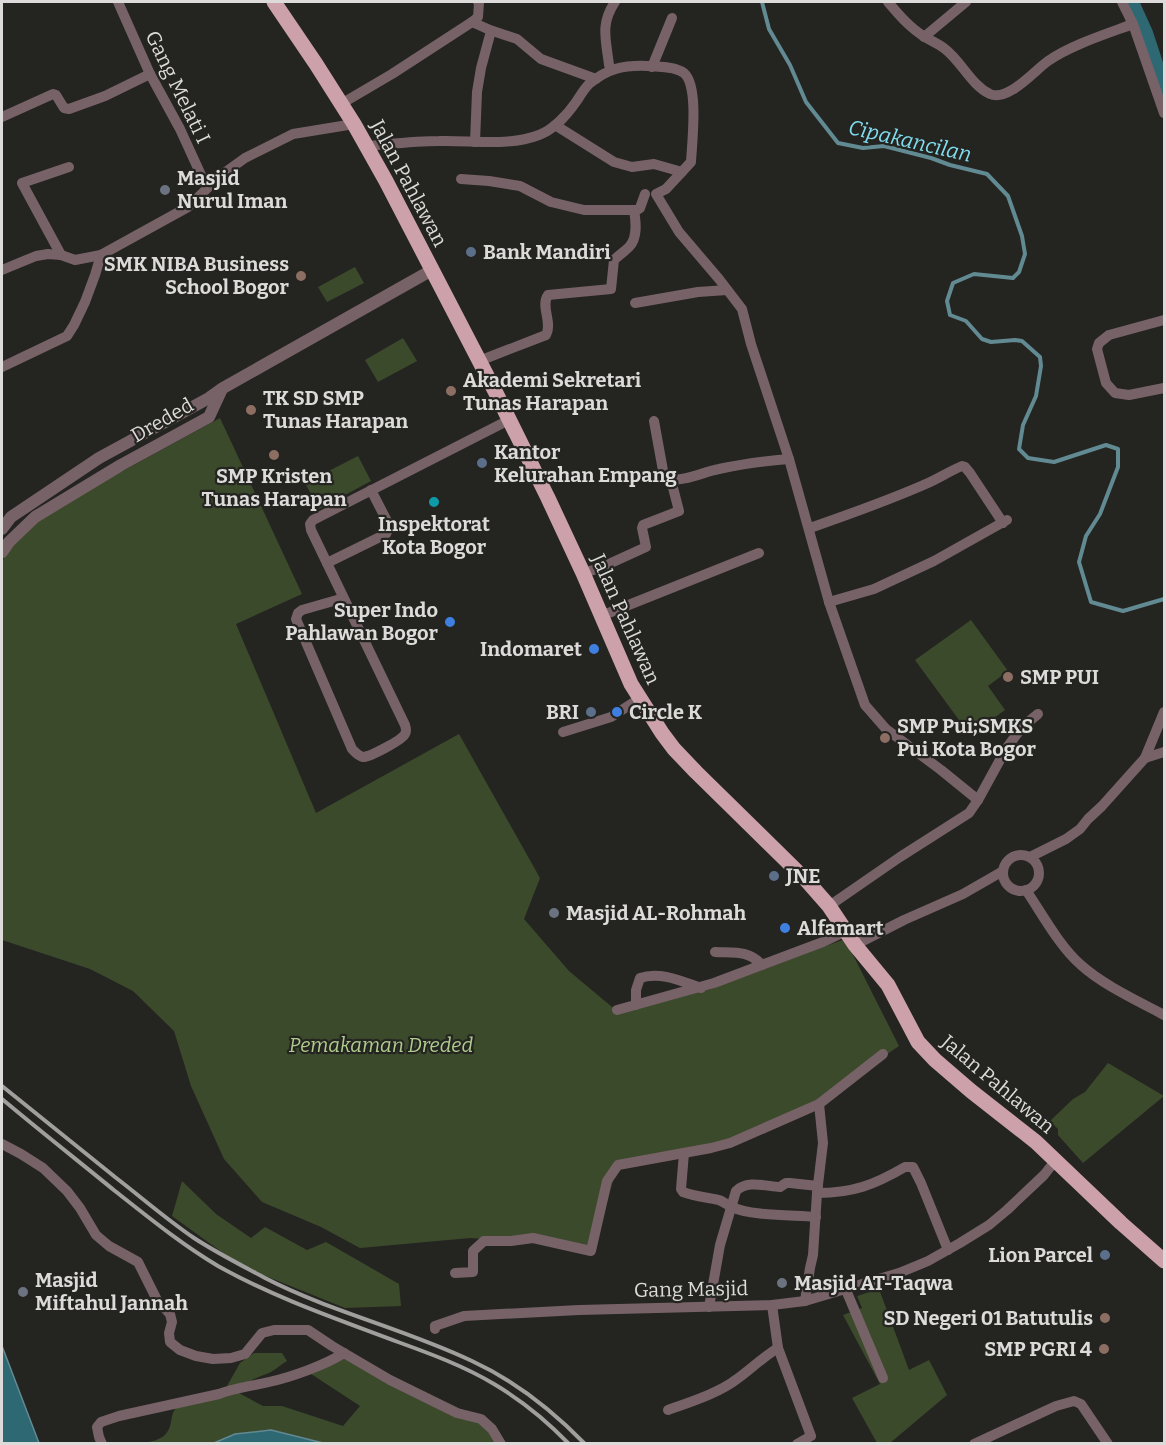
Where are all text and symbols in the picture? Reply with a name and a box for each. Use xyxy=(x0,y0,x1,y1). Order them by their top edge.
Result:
street label: Gang Melati I xyxy=(140,27,216,147)
water label: Cipakancilan xyxy=(846,114,974,168)
street label: Jalan Pahlawan xyxy=(365,115,453,251)
place label: Masjid Nurul Iman xyxy=(177,166,287,213)
marker: Masjid Nurul Iman xyxy=(158,183,172,197)
place label: Bank Mandiri xyxy=(483,240,611,264)
marker: Bank Mandiri xyxy=(464,245,478,259)
place label: SMK NIBA Business School Bogor xyxy=(104,252,290,299)
marker: SMK NIBA Business School Bogor xyxy=(294,269,308,283)
place label: Akademi Sekretari Tunas Harapan xyxy=(463,368,642,415)
marker: Akademi Sekretari Tunas Harapan xyxy=(444,384,458,398)
place label: TK SD SMP Tunas Harapan xyxy=(263,386,408,433)
street label: Dreded xyxy=(127,393,198,447)
marker: TK SD SMP Tunas Harapan xyxy=(244,403,258,417)
place label: Kantor Kelurahan Empang xyxy=(494,440,677,487)
marker: SMP Kristen Tunas Harapan xyxy=(267,448,281,462)
marker: Kantor Kelurahan Empang xyxy=(475,456,489,470)
place label: SMP Kristen Tunas Harapan xyxy=(201,464,347,511)
marker: Inspektorat Kota Bogor xyxy=(427,495,441,509)
place label: Inspektorat Kota Bogor xyxy=(378,512,490,559)
street label: Jalan Pahlawan xyxy=(586,549,666,688)
place label: Super Indo Pahlawan Bogor xyxy=(285,598,439,645)
marker: Super Indo Pahlawan Bogor xyxy=(443,615,457,629)
place label: Indomaret xyxy=(480,637,582,661)
marker: Indomaret xyxy=(587,642,601,656)
place label: SMP PUI xyxy=(1020,665,1099,689)
marker: SMP PUI xyxy=(1001,670,1015,684)
place label: BRI xyxy=(546,700,579,724)
place label: Circle K xyxy=(629,700,703,724)
marker: BRI xyxy=(584,705,598,719)
marker: Circle K xyxy=(610,705,624,719)
place label: SMP Pui;SMKS Pui Kota Bogor xyxy=(897,714,1036,761)
marker: SMP Pui;SMKS Pui Kota Bogor xyxy=(878,731,892,745)
place label: JNE xyxy=(785,864,820,888)
marker: JNE xyxy=(767,869,781,883)
place label: Masjid AL-Rohmah xyxy=(566,901,747,925)
marker: Masjid AL-Rohmah xyxy=(547,906,561,920)
place label: Alfamart xyxy=(797,916,884,940)
marker: Alfamart xyxy=(778,921,792,935)
street label: Jalan Pahlawan xyxy=(936,1029,1060,1138)
park label: Pemakaman Dreded xyxy=(289,1033,473,1057)
place label: Lion Parcel xyxy=(988,1243,1093,1267)
marker: Lion Parcel xyxy=(1098,1248,1112,1262)
place label: Masjid Miftahul Jannah xyxy=(35,1268,188,1315)
place label: Masjid AT-Taqwa xyxy=(794,1271,953,1295)
street label: Gang Masjid xyxy=(634,1276,749,1303)
marker: Masjid AT-Taqwa xyxy=(775,1276,789,1290)
marker: Masjid Miftahul Jannah xyxy=(16,1285,30,1299)
place label: SD Negeri 01 Batutulis xyxy=(884,1306,1093,1330)
marker: SD Negeri 01 Batutulis xyxy=(1098,1311,1112,1325)
place label: SMP PGRI 4 xyxy=(984,1337,1092,1361)
marker: SMP PGRI 4 xyxy=(1097,1342,1111,1356)

